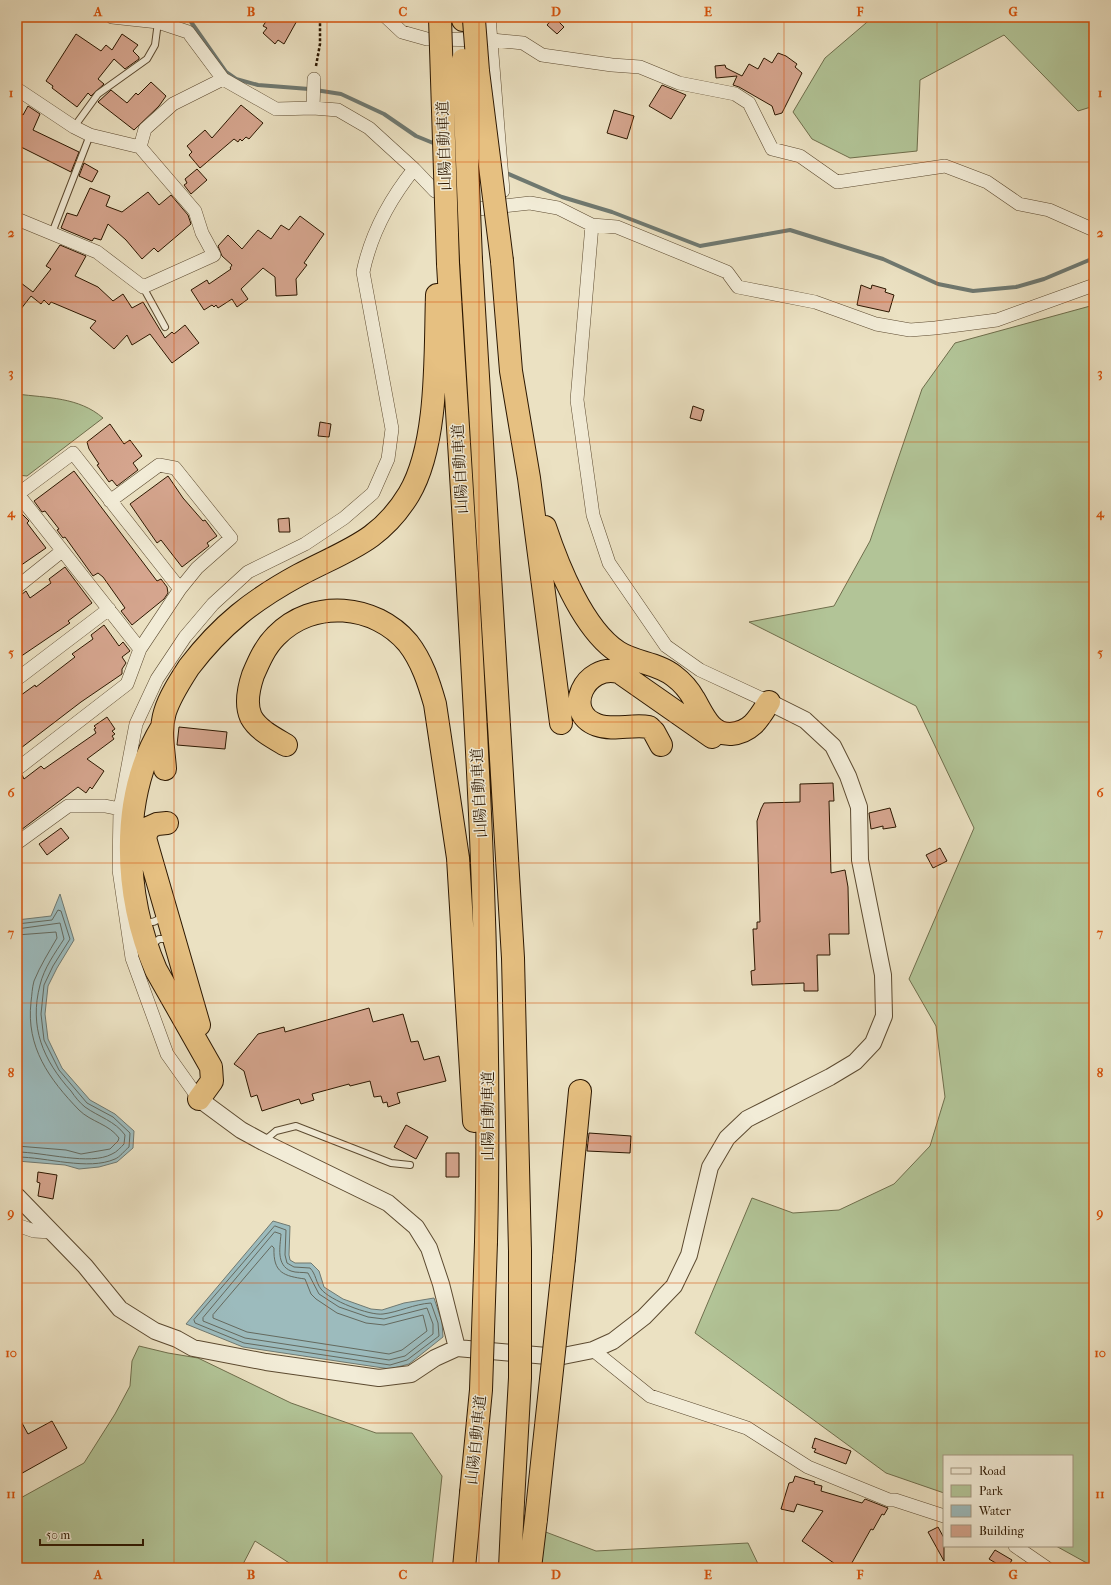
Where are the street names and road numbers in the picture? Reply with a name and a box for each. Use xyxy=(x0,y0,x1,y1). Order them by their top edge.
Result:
street label: 山陽自動車道 xyxy=(433,101,455,191)
street label: 山陽自動車道 xyxy=(449,424,471,514)
street label: 山陽自動車道 xyxy=(468,748,490,838)
street label: 山陽自動車道 xyxy=(479,1071,497,1161)
street label: 山陽自動車道 xyxy=(462,1394,490,1486)

